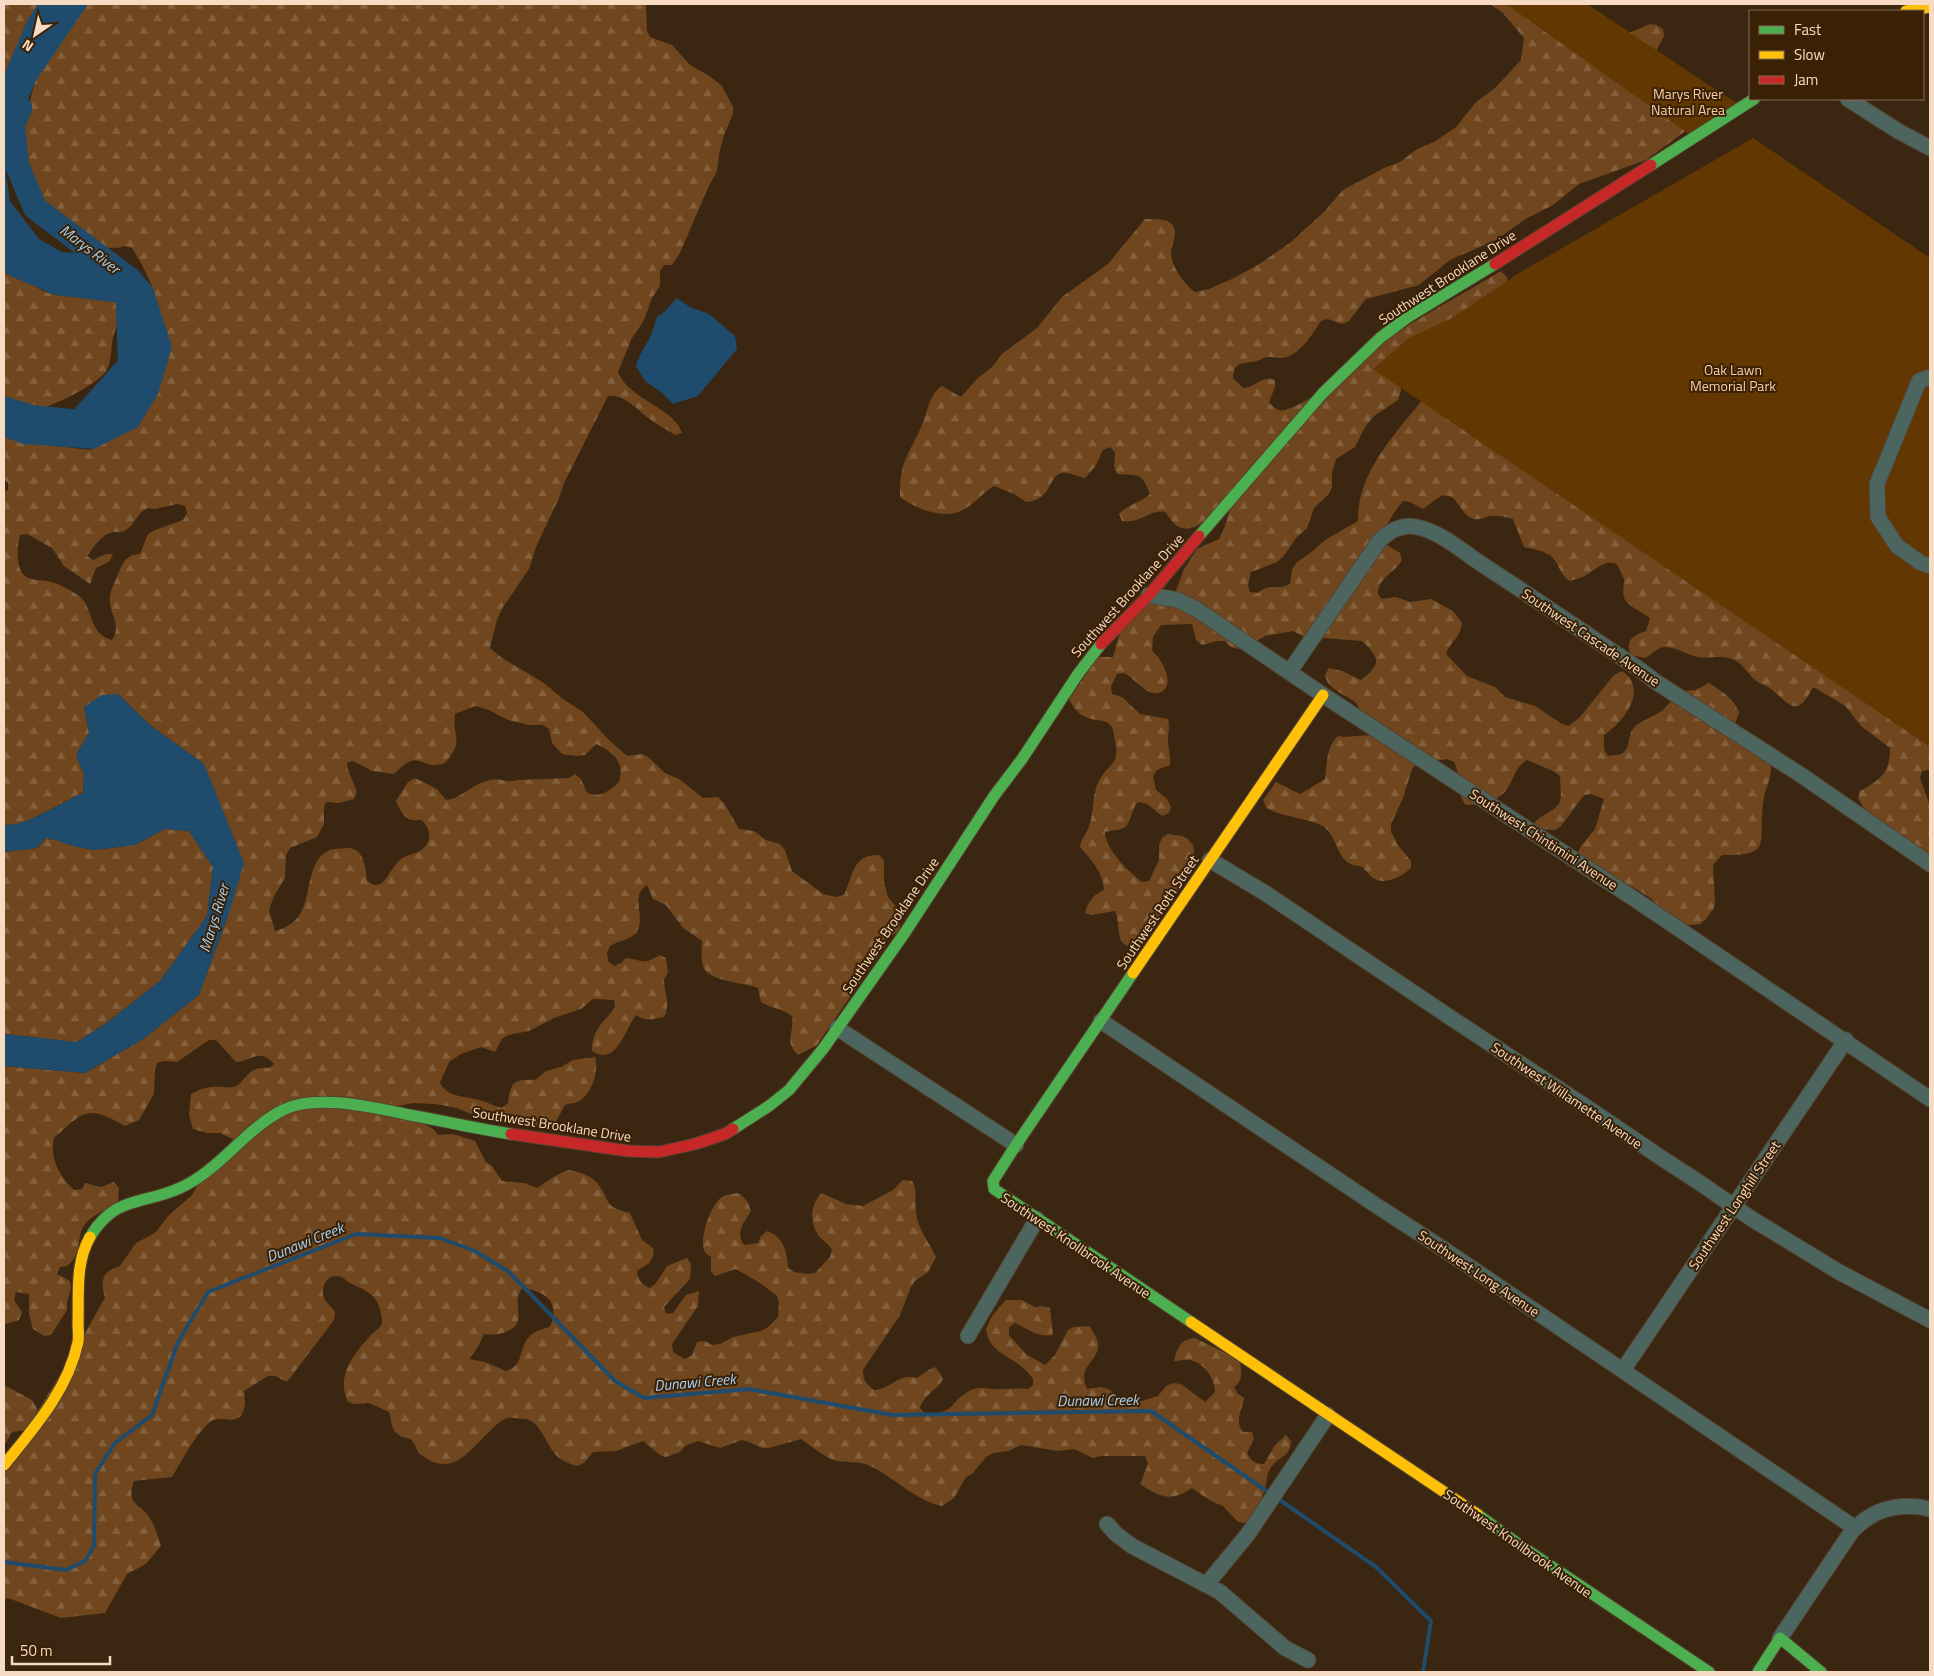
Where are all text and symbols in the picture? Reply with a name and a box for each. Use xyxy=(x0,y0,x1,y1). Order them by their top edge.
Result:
north arrow xyxy=(10,10,60,60)
legend xyxy=(1749,10,1924,100)
text: Fast xyxy=(1794,18,1822,41)
text: N xyxy=(18,35,37,58)
text: Slow xyxy=(1794,43,1825,66)
text: Jam xyxy=(1794,68,1818,91)
park label: Marys River Natural Area xyxy=(1651,83,1725,120)
water label: Marys River xyxy=(55,219,127,281)
street label: Southwest Brooklane Drive xyxy=(1374,225,1520,329)
park label: Oak Lawn Memorial Park xyxy=(1690,359,1776,396)
street label: Southwest Brooklane Drive xyxy=(1066,528,1188,662)
street label: Southwest Cascade Avenue xyxy=(1518,583,1664,691)
street label: Southwest Chintimini Avenue xyxy=(1466,783,1622,895)
street label: Southwest Roth Street xyxy=(1111,850,1203,974)
street label: Southwest Brooklane Drive xyxy=(836,853,944,997)
water label: Marys River xyxy=(193,879,236,955)
street label: Southwest Willamette Avenue xyxy=(1487,1036,1647,1154)
street label: Southwest Brooklane Drive xyxy=(471,1101,633,1147)
street label: Southwest Longhill Street xyxy=(1683,1136,1785,1274)
street label: Southwest Knollbrook Avenue xyxy=(997,1187,1155,1303)
water label: Dunawi Creek xyxy=(263,1215,349,1268)
street label: Southwest Long Avenue xyxy=(1414,1224,1544,1322)
water label: Dunawi Creek xyxy=(653,1367,739,1397)
water label: Dunawi Creek xyxy=(1057,1388,1141,1412)
street label: Southwest Knollbrook Avenue xyxy=(1440,1484,1596,1602)
scale bar xyxy=(12,1634,110,1666)
text: 50 m xyxy=(20,1639,53,1662)

